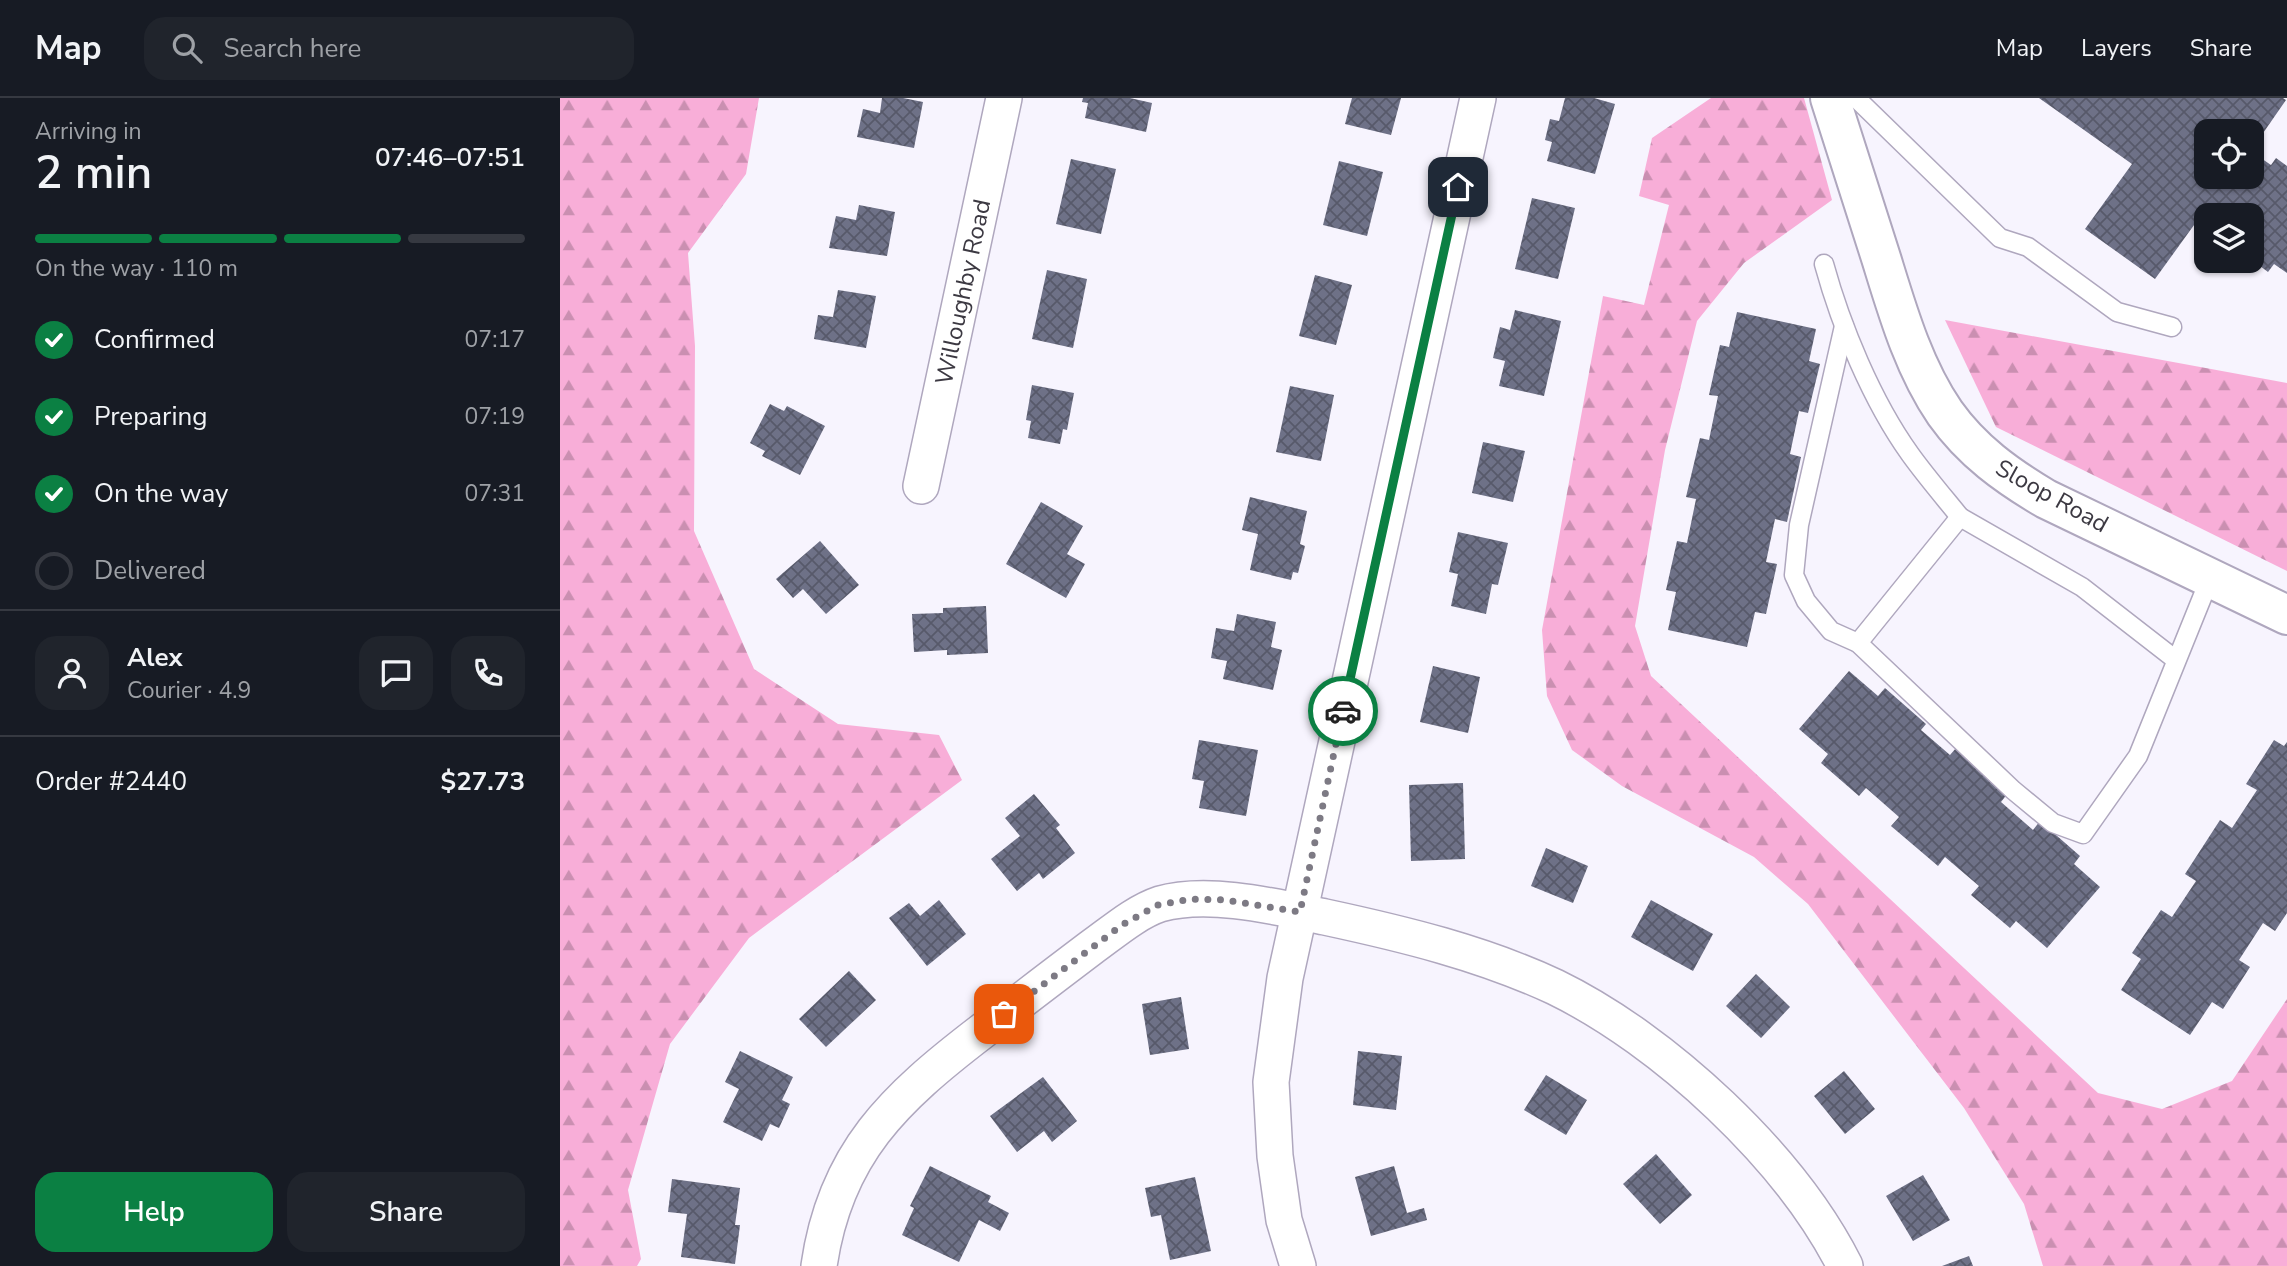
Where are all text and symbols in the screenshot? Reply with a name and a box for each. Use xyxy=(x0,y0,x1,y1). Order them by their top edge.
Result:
search box xyxy=(144,17,634,80)
text: Map xyxy=(35,26,102,71)
icon: search xyxy=(168,29,206,67)
text: Search here xyxy=(224,31,361,66)
text: Map xyxy=(1996,32,2043,64)
text: Layers xyxy=(2081,32,2152,64)
text: Share xyxy=(2190,32,2252,64)
text: Arriving in xyxy=(35,116,142,147)
map controls xyxy=(2194,119,2264,273)
button: locate xyxy=(2194,119,2264,189)
text: 07:46–07:51 xyxy=(375,140,525,175)
text: 2 min xyxy=(35,141,152,204)
pin xyxy=(1428,157,1488,217)
icon: home xyxy=(1439,168,1477,206)
street label: Willoughby Road xyxy=(928,196,998,388)
button: layers xyxy=(2194,203,2264,273)
text: On the way · 110 m xyxy=(35,253,238,284)
icon: check xyxy=(35,321,73,359)
text: Confirmed xyxy=(94,322,215,357)
text: 07:17 xyxy=(465,324,525,355)
icon: check xyxy=(35,398,73,436)
text: Preparing xyxy=(94,399,207,434)
text: 07:19 xyxy=(465,401,525,432)
street label: Sloop Road xyxy=(1990,452,2114,540)
icon: check xyxy=(35,475,73,513)
text: On the way xyxy=(94,476,228,511)
text: 07:31 xyxy=(465,478,525,509)
text: Delivered xyxy=(94,553,206,588)
button: person xyxy=(35,636,109,710)
button: chat xyxy=(359,636,433,710)
button: phone xyxy=(451,636,525,710)
text: Alex xyxy=(127,640,183,675)
text: Courier · 4.9 xyxy=(127,675,251,706)
courier xyxy=(1308,676,1378,746)
icon: car xyxy=(1324,692,1362,730)
text: Order #2440 xyxy=(35,764,187,799)
text: $27.73 xyxy=(441,764,525,799)
pin xyxy=(974,984,1034,1044)
icon: bag xyxy=(985,995,1023,1033)
button: Help xyxy=(35,1172,273,1252)
button: Share xyxy=(287,1172,525,1252)

